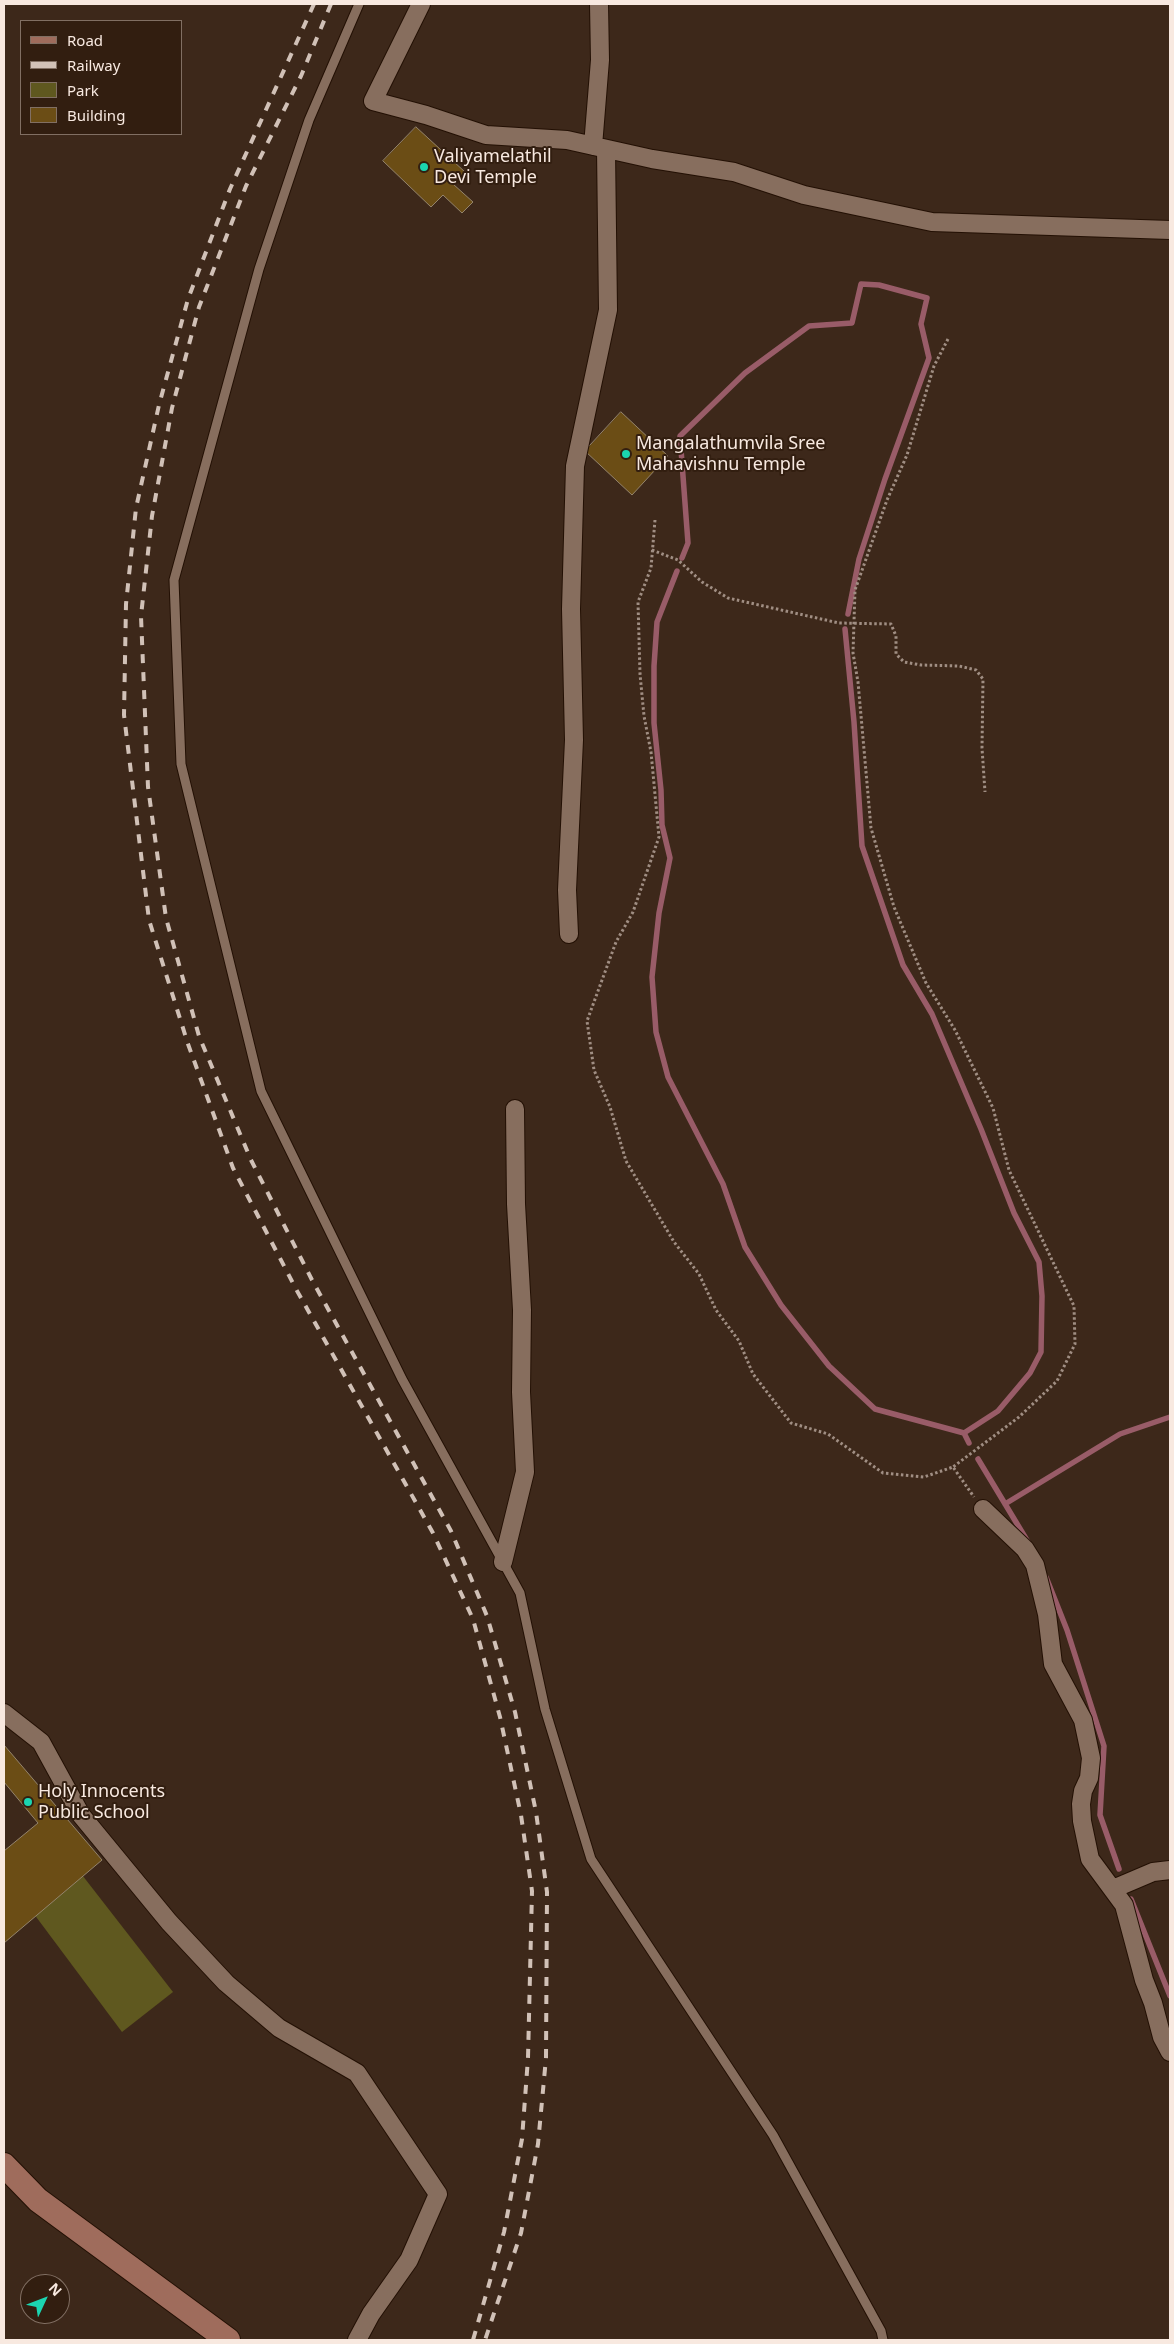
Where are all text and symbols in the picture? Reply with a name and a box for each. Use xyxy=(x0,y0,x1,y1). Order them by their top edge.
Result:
legend xyxy=(20,20,182,135)
text: Road xyxy=(67,30,103,50)
text: Railway xyxy=(67,55,120,75)
text: Park xyxy=(67,80,99,100)
text: Building xyxy=(67,105,125,125)
place label: Valiyamelathil Devi Temple xyxy=(434,146,552,188)
marker: Valiyamelathil Devi Temple xyxy=(418,161,430,173)
place label: Mangalathumvila Sree Mahavishnu Temple xyxy=(636,433,826,476)
marker: Mangalathumvila Sree Mahavishnu Temple xyxy=(620,448,632,460)
place label: Holy Innocents Public School xyxy=(38,1781,165,1824)
marker: Holy Innocents Public School xyxy=(22,1796,34,1808)
north arrow xyxy=(20,2274,70,2324)
text: N xyxy=(45,2278,66,2300)

